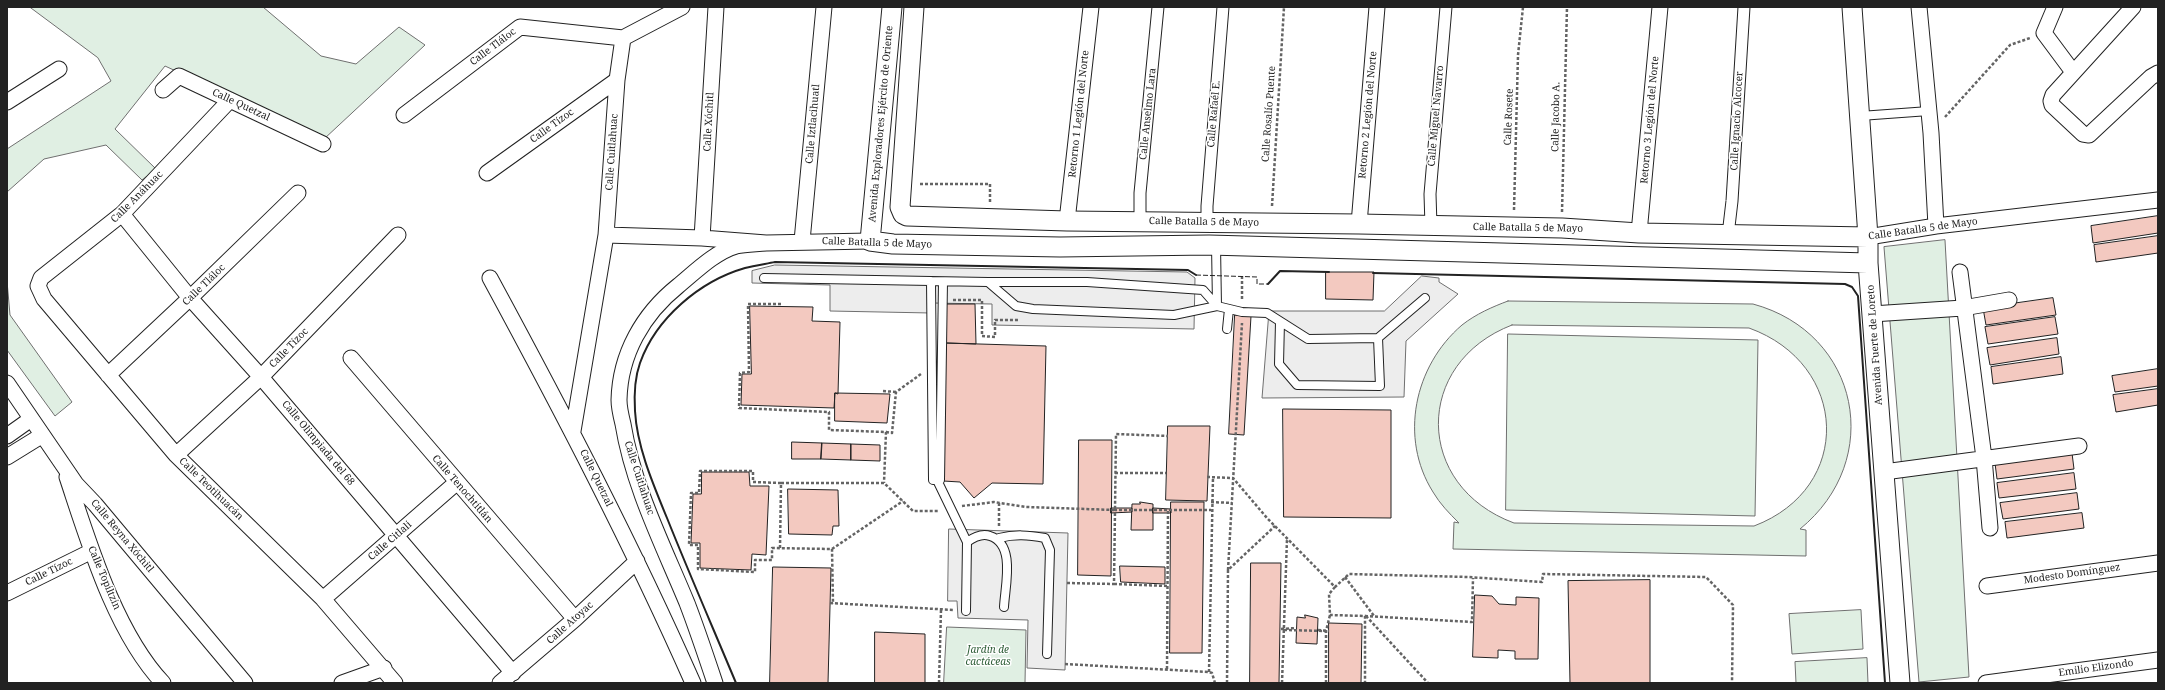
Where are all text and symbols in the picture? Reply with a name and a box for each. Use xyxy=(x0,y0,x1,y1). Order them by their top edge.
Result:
street label: Avenida Exploradores Ejército de Oriente xyxy=(866,25,896,223)
street label: Calle Tláloc xyxy=(468,26,518,68)
street label: Retorno 1 Legión del Norte xyxy=(1066,50,1092,178)
street label: Retorno 2 Legión del Norte xyxy=(1356,51,1380,179)
street label: Retorno 3 Legión del Norte xyxy=(1638,56,1662,184)
street label: Calle Miguel Navarro xyxy=(1426,65,1446,167)
street label: Calle Rosalío Puente xyxy=(1260,66,1278,162)
street label: Calle Anselmo Lara xyxy=(1137,68,1159,160)
street label: Calle Ignacio Alcocer xyxy=(1728,71,1746,171)
street label: Calle Rafaél E. xyxy=(1205,80,1223,148)
street label: Calle Jacobo A. xyxy=(1549,82,1563,152)
street label: Calle Iztlacihuatl xyxy=(804,84,822,164)
street label: Calle Quetzal xyxy=(210,86,272,124)
street label: Calle Rosete xyxy=(1502,88,1516,146)
street label: Calle Xóchitl xyxy=(701,92,717,152)
street label: Calle Tízoc xyxy=(528,106,576,146)
street label: Calle Cuitlahuac xyxy=(603,113,621,191)
street label: Calle Anáhuac xyxy=(109,169,165,225)
street label: Calle Batalla 5 de Mayo xyxy=(1149,215,1259,229)
street label: Calle Batalla 5 de Mayo xyxy=(1868,215,1978,243)
street label: Calle Batalla 5 de Mayo xyxy=(1473,221,1583,235)
street label: Calle Batalla 5 de Mayo xyxy=(822,235,932,251)
street label: Calle Tláloc xyxy=(180,262,228,308)
street label: Avenida Fuerte de Loreto xyxy=(1865,284,1885,406)
street label: Calle Tízoc xyxy=(267,325,311,371)
street label: Calle Olimpiada del 68 xyxy=(279,398,357,488)
street label: Calle Cuitlahuac xyxy=(621,439,657,517)
street label: Calle Quetzal xyxy=(577,447,615,509)
street label: Calle Tenochtitlán xyxy=(429,453,495,525)
street label: Calle Teotihuacán xyxy=(176,455,246,523)
street label: Calle Reyna Xóchitl xyxy=(88,497,156,575)
street label: Calle Citlali xyxy=(366,519,414,563)
street label: Calle Topiltzin xyxy=(85,544,123,612)
street label: Calle Tízoc xyxy=(23,555,75,589)
street label: Modesto Domínguez xyxy=(2023,561,2121,587)
street label: Calle Atoyac xyxy=(544,599,596,647)
park label: Jardín de cactáceas xyxy=(965,644,1011,668)
street label: Emilio Elizondo xyxy=(2058,657,2134,679)

